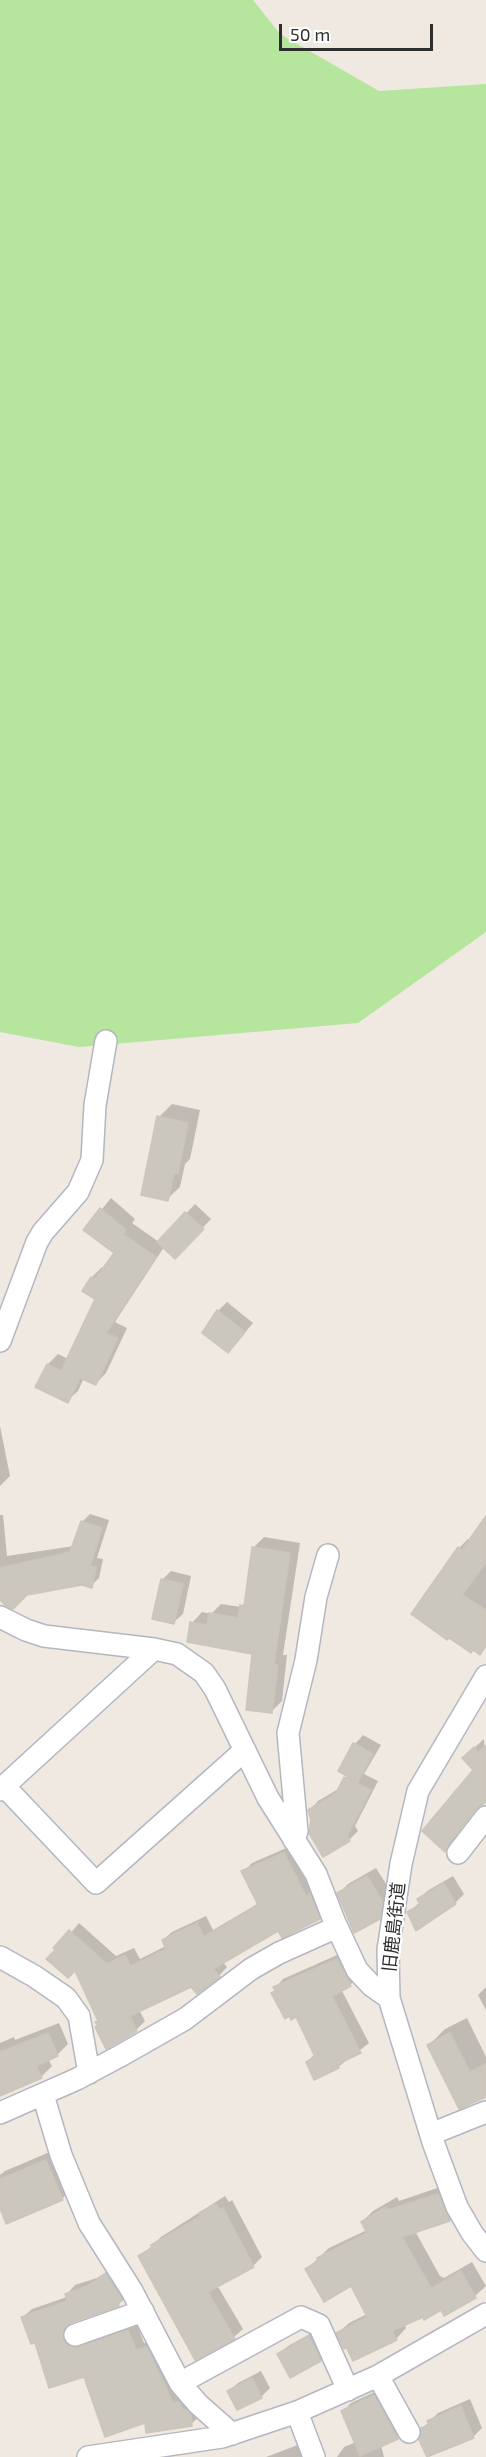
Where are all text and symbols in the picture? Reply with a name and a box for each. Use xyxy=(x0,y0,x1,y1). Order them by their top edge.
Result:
scale bar xyxy=(282,12,436,50)
text: 50 m xyxy=(290,23,330,45)
street label: 旧鹿島街道 xyxy=(379,1881,409,1973)

